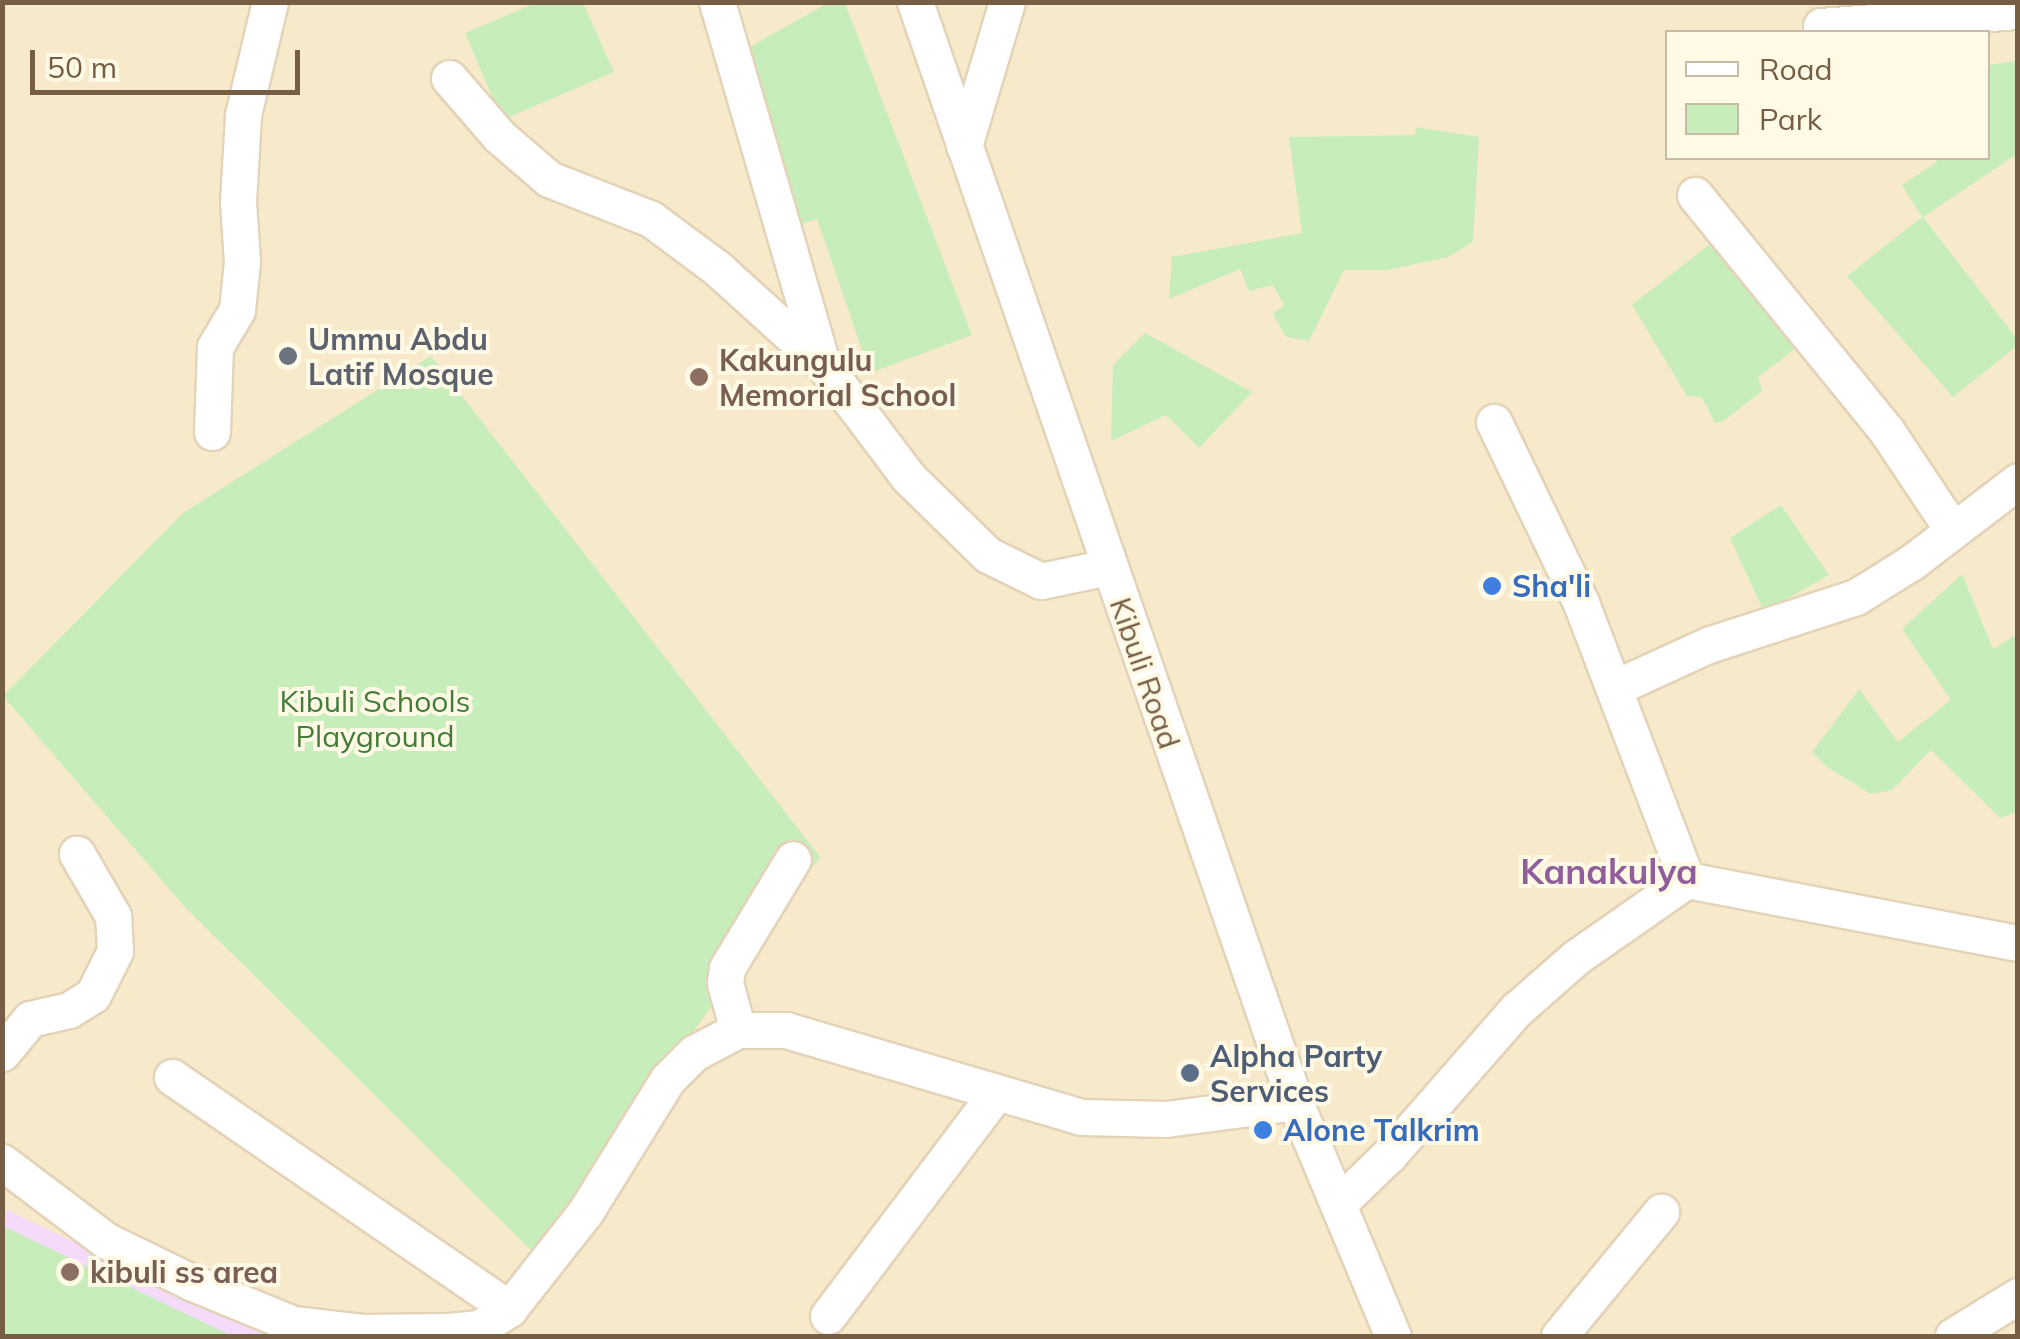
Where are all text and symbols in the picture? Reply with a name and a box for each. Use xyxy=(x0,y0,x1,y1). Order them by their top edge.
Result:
scale bar xyxy=(35,30,305,92)
legend xyxy=(1665,30,1990,160)
text: 50 m xyxy=(47,48,117,86)
text: Road xyxy=(1759,50,1833,88)
text: Park xyxy=(1759,100,1822,138)
place label: Ummu Abdu Latif Mosque xyxy=(308,321,494,392)
place label: Kakungulu Memorial School xyxy=(719,342,956,412)
marker: Ummu Abdu Latif Mosque xyxy=(277,345,299,367)
marker: Kakungulu Memorial School xyxy=(688,366,710,388)
place label: Sha'li xyxy=(1512,568,1591,604)
marker: Sha'li xyxy=(1481,575,1503,597)
street label: Kibuli Road xyxy=(1102,593,1188,753)
park label: Kibuli Schools Playground xyxy=(280,683,470,754)
district label: Kanakulya xyxy=(1520,850,1698,892)
place label: Alpha Party Services xyxy=(1210,1038,1382,1108)
marker: Alpha Party Services xyxy=(1179,1062,1201,1084)
place label: Alone Talkrim xyxy=(1283,1112,1480,1148)
marker: Alone Talkrim xyxy=(1252,1119,1274,1141)
place label: kibuli ss area xyxy=(90,1254,278,1290)
marker: kibuli ss area xyxy=(59,1261,81,1283)

